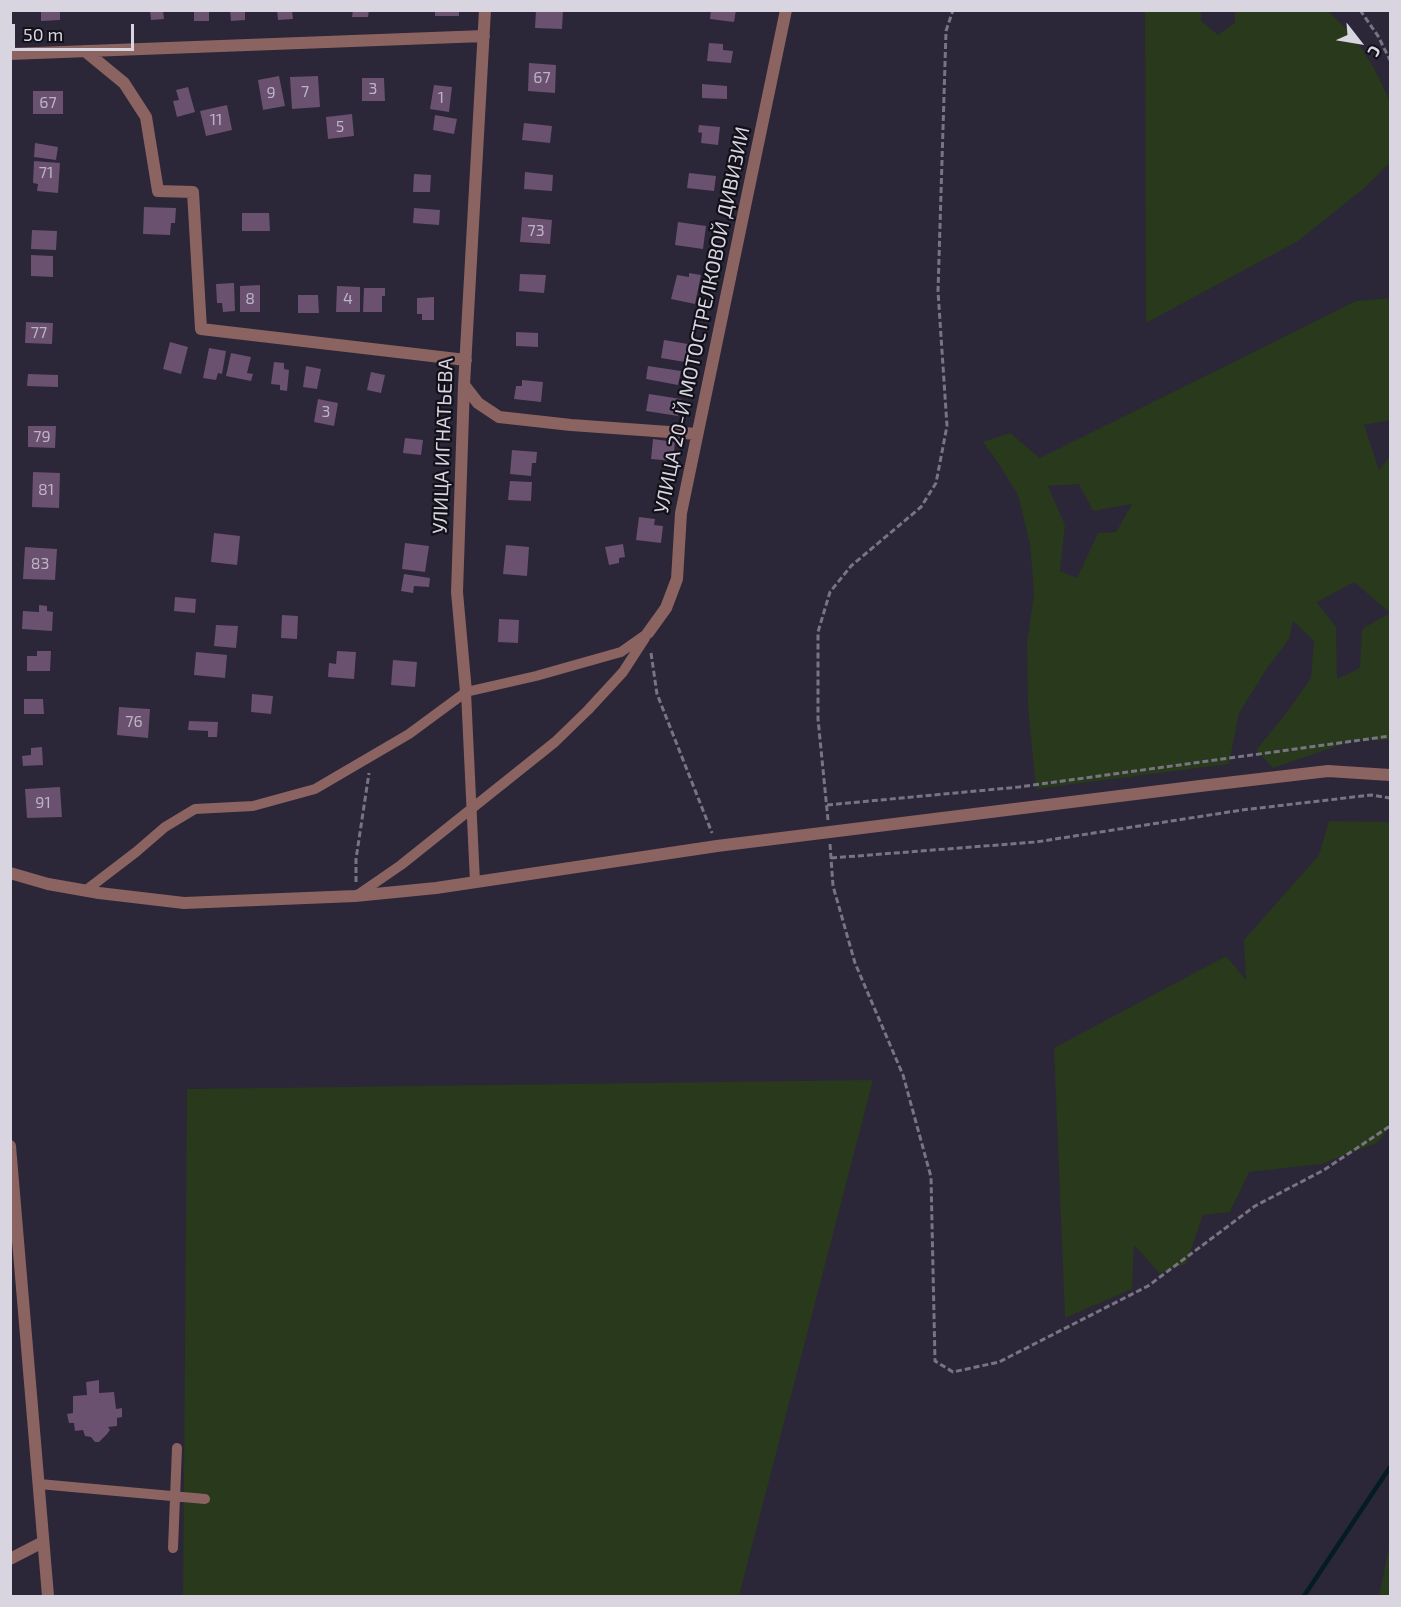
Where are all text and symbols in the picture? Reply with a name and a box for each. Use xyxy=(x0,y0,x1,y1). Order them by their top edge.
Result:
scale bar xyxy=(15,12,136,50)
north arrow xyxy=(1329,12,1389,72)
text: 50 m xyxy=(23,23,63,45)
text: С xyxy=(1364,43,1385,60)
house number: 67 xyxy=(533,68,551,88)
house number: 3 xyxy=(369,79,377,99)
house number: 7 xyxy=(301,82,309,102)
house number: 9 xyxy=(266,83,276,103)
house number: 1 xyxy=(438,88,444,108)
house number: 67 xyxy=(39,93,57,113)
house number: 11 xyxy=(210,110,222,130)
house number: 5 xyxy=(336,117,344,137)
street label: УЛИЦА 20-Й МОТОСТРЕЛКОВОЙ ДИВИЗИИ xyxy=(649,125,755,515)
house number: 71 xyxy=(39,163,53,183)
house number: 73 xyxy=(527,221,545,241)
house number: 8 xyxy=(245,289,255,309)
house number: 4 xyxy=(343,289,353,309)
house number: 77 xyxy=(31,323,47,343)
street label: УЛИЦА ИГНАТЬЕВА xyxy=(428,357,458,535)
house number: 3 xyxy=(322,402,330,422)
house number: 79 xyxy=(33,427,51,447)
house number: 81 xyxy=(38,480,54,500)
house number: 83 xyxy=(31,554,49,574)
house number: 76 xyxy=(125,712,143,732)
house number: 91 xyxy=(35,793,51,813)

